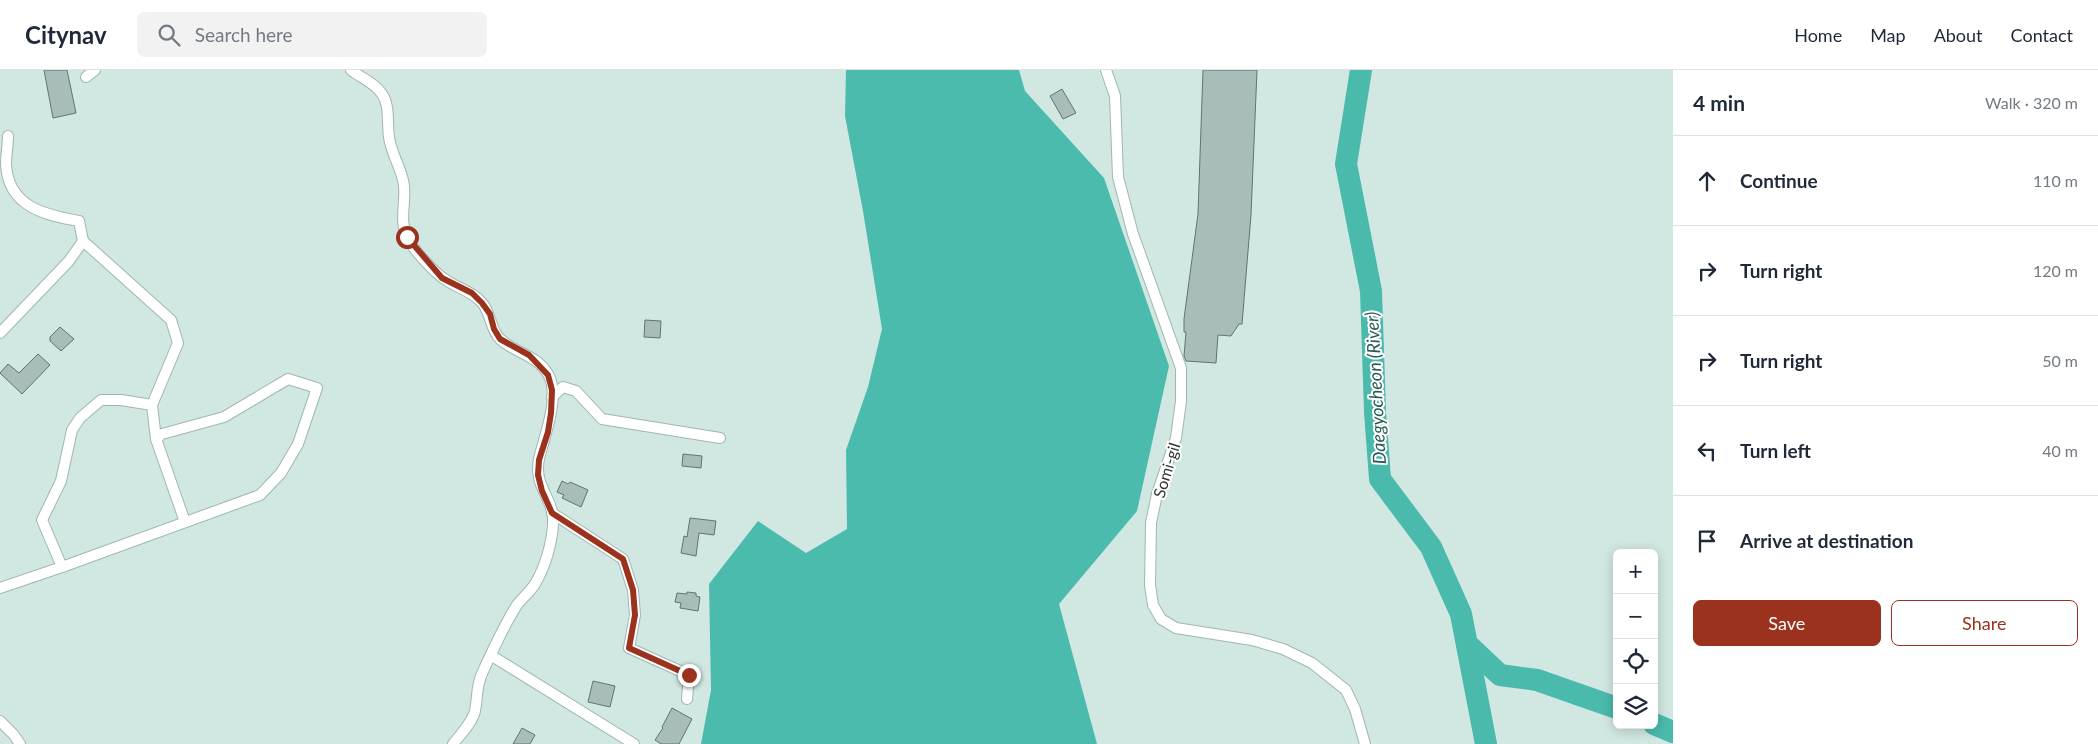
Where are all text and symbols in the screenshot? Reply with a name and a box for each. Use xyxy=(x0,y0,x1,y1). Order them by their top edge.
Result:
search box xyxy=(137,12,487,57)
text: Citynav xyxy=(25,20,107,49)
icon: search xyxy=(155,21,183,49)
text: Search here xyxy=(195,23,293,46)
text: Home xyxy=(1794,24,1842,46)
text: Map xyxy=(1870,24,1906,46)
text: About xyxy=(1934,24,1983,46)
text: Contact xyxy=(2011,24,2073,46)
text: 4 min xyxy=(1693,90,1745,115)
text: Walk · 320 m xyxy=(1985,93,2078,112)
icon: ahead xyxy=(1693,167,1721,195)
text: Continue xyxy=(1740,169,1818,192)
text: 110 m xyxy=(2033,171,2078,190)
route start xyxy=(396,226,419,249)
icon: right xyxy=(1693,257,1721,285)
text: Turn right xyxy=(1740,259,1822,282)
text: 120 m xyxy=(2033,261,2078,280)
water label: Daegyocheon (River) xyxy=(1360,311,1390,465)
icon: right xyxy=(1693,347,1721,375)
text: Turn right xyxy=(1740,349,1822,372)
text: 50 m xyxy=(2042,351,2078,370)
icon: left xyxy=(1693,437,1721,465)
text: Turn left xyxy=(1740,439,1811,462)
street label: Somi-gil xyxy=(1149,440,1183,500)
text: 40 m xyxy=(2042,441,2078,460)
icon: arrive xyxy=(1693,527,1721,555)
text: Arrive at destination xyxy=(1740,529,1913,552)
map controls xyxy=(1613,549,1658,729)
button: + xyxy=(1613,549,1658,594)
button: − xyxy=(1613,594,1658,639)
button: Save xyxy=(1693,600,1881,646)
button: Share xyxy=(1891,600,2078,646)
button: locate xyxy=(1613,639,1658,684)
route end xyxy=(678,664,701,687)
button: layers xyxy=(1613,684,1658,729)

